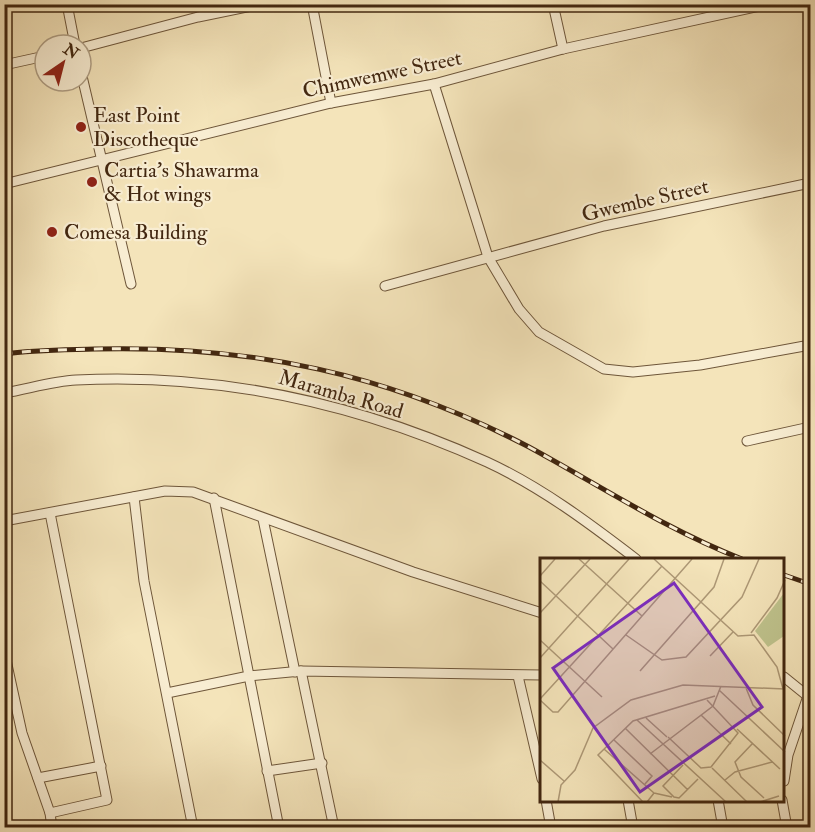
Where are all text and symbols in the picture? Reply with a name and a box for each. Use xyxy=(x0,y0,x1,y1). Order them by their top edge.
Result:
north arrow xyxy=(33,33,93,93)
text: N xyxy=(59,39,83,64)
street label: Chimwemwe Street xyxy=(300,44,464,105)
place label: East Point Discotheque xyxy=(93,102,199,153)
marker: East Point Discotheque xyxy=(74,120,88,134)
place label: Cartia's Shawarma & Hot wings xyxy=(104,157,259,208)
street label: Gwembe Street xyxy=(579,173,711,228)
marker: Cartia's Shawarma & Hot wings xyxy=(85,175,99,189)
place label: Comesa Building xyxy=(64,219,208,246)
marker: Comesa Building xyxy=(45,225,59,239)
street label: Maramba Road xyxy=(275,364,407,425)
inset map xyxy=(540,558,785,802)

